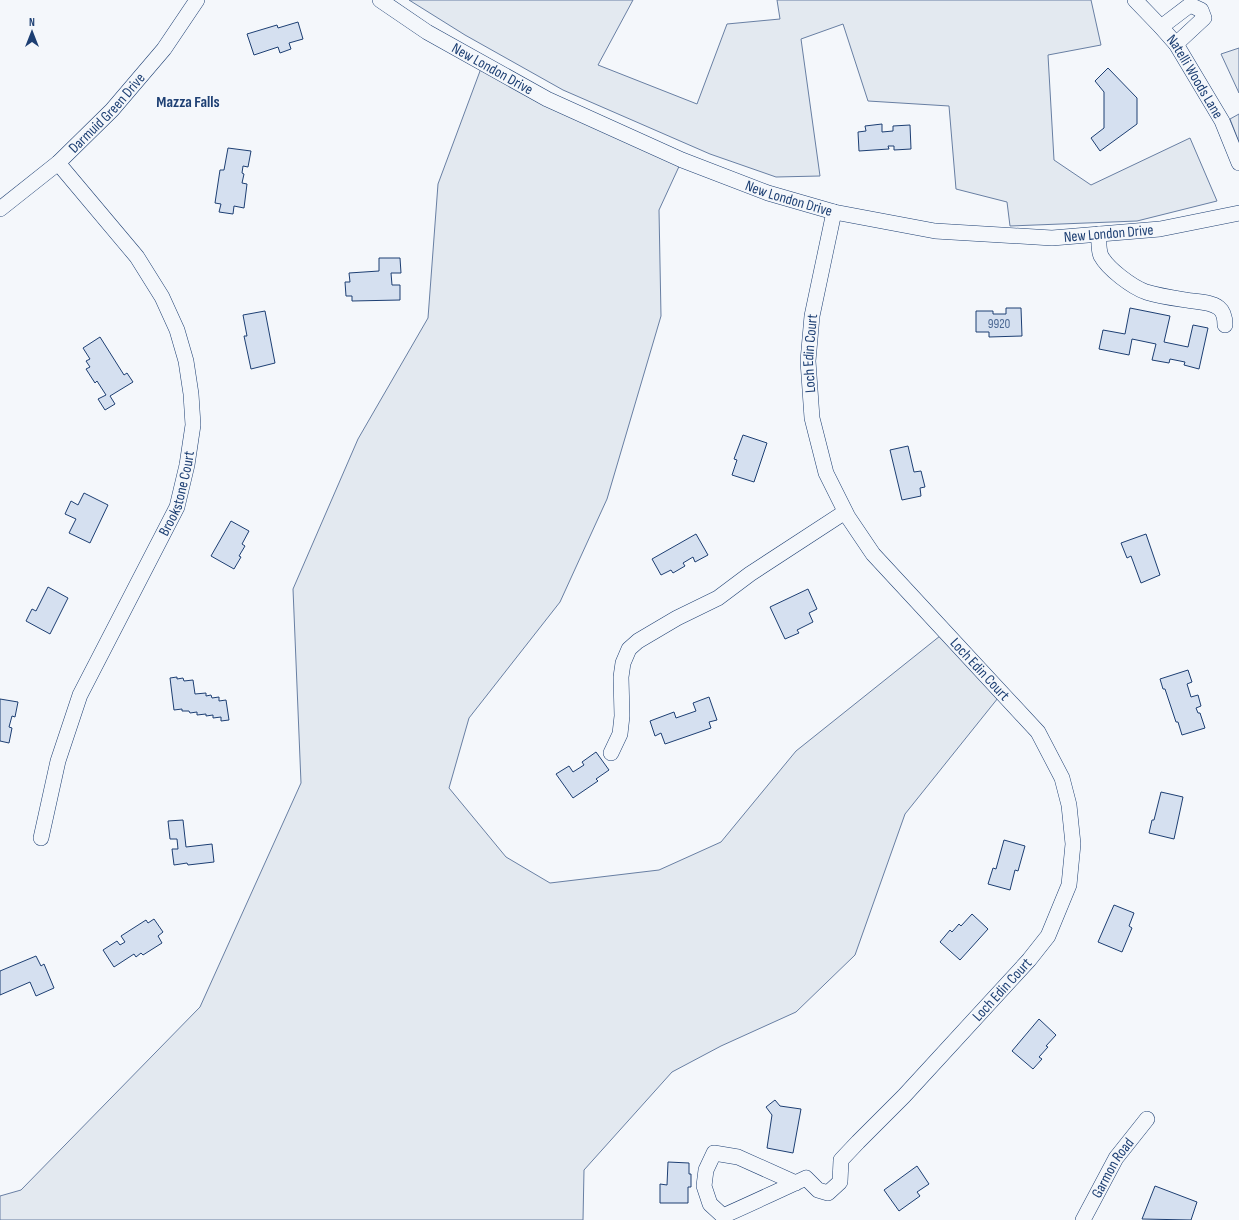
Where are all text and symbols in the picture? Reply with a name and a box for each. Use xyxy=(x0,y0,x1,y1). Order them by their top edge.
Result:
north arrow xyxy=(12,12,52,52)
text: N xyxy=(29,16,35,29)
street label: Natelli Woods Lane xyxy=(1162,31,1227,122)
street label: New London Drive xyxy=(448,39,536,99)
street label: Darmuid Green Drive xyxy=(65,69,149,157)
district label: Mazza Falls xyxy=(156,93,220,112)
street label: New London Drive xyxy=(742,176,834,221)
street label: New London Drive xyxy=(1063,221,1154,247)
street label: Loch Edin Court xyxy=(799,313,822,394)
house number: 9920 xyxy=(988,316,1011,332)
street label: Brookstone Court xyxy=(155,449,199,539)
street label: Loch Edin Court xyxy=(946,634,1014,705)
street label: Loch Edin Court xyxy=(969,954,1036,1025)
street label: Garmon Road xyxy=(1087,1134,1138,1201)

